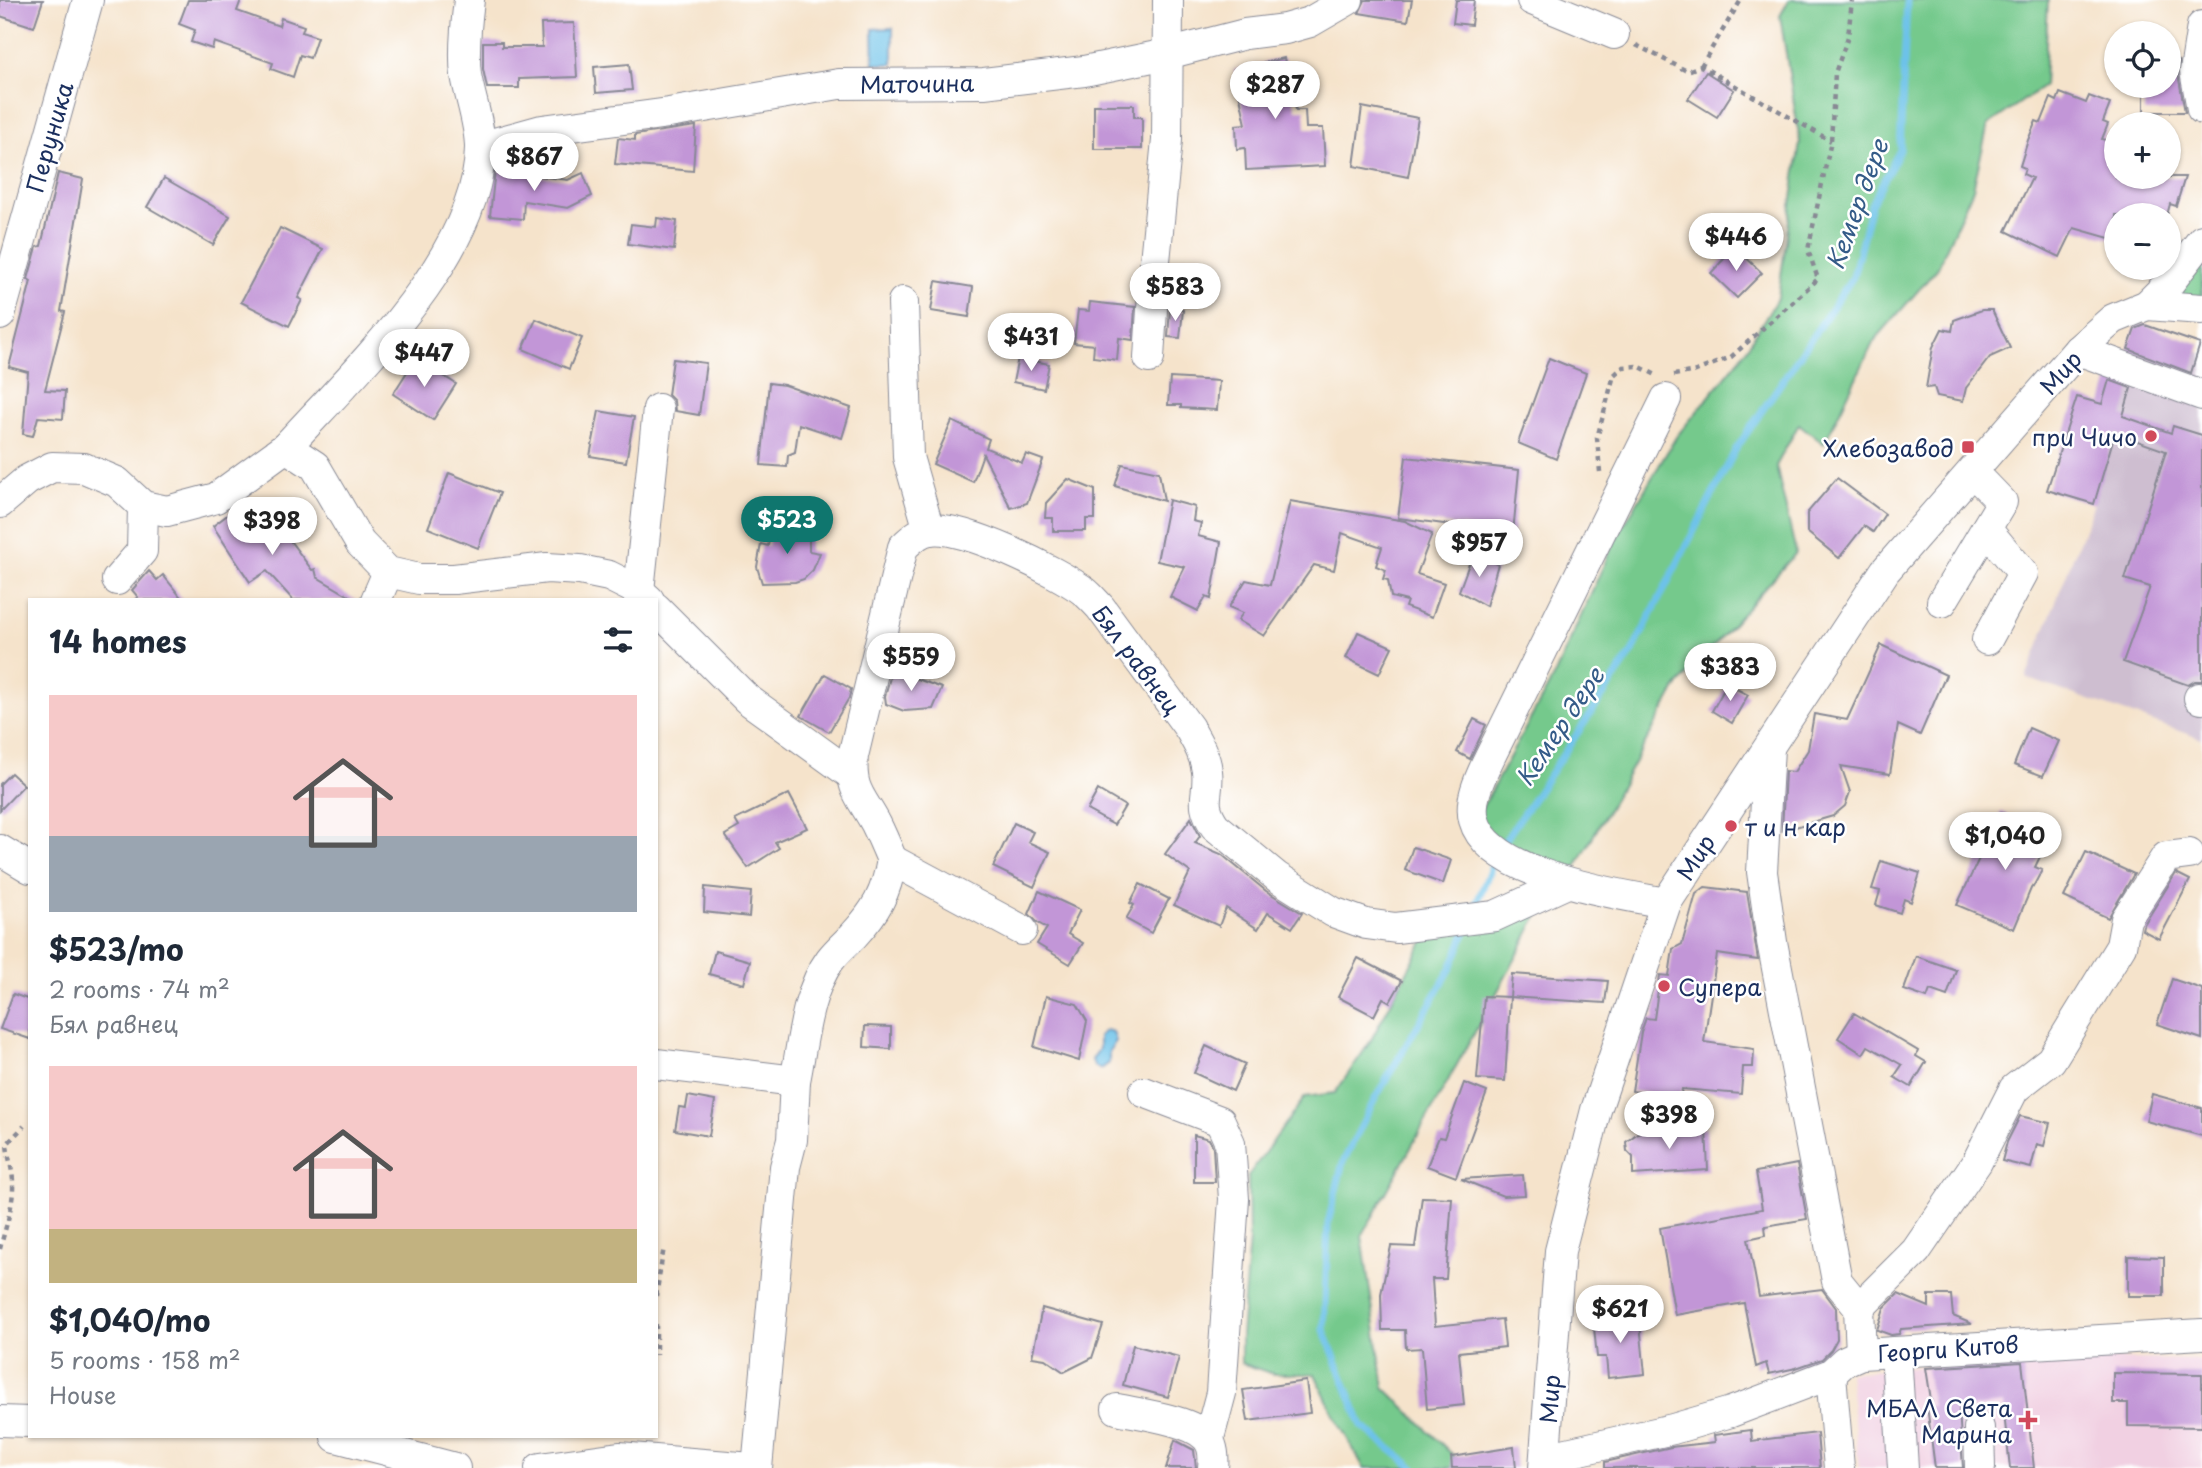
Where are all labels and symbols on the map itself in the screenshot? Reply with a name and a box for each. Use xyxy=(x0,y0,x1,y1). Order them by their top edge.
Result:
pin: $287 xyxy=(1234,61,1316,121)
street label: Маточина xyxy=(860,64,975,101)
street label: Перуника xyxy=(17,77,82,196)
water label: Кемер дере xyxy=(1816,133,1896,274)
pin: $867 xyxy=(493,134,575,193)
pin: $446 xyxy=(1695,214,1777,273)
pin: $583 xyxy=(1134,264,1216,323)
pin: $431 xyxy=(990,314,1072,373)
pin: $447 xyxy=(383,330,465,389)
street label: Мир xyxy=(2031,342,2089,402)
place label: при Чичо xyxy=(2032,419,2137,454)
marker: при Чичо xyxy=(2143,428,2159,444)
place label: Хлебозавод xyxy=(1823,430,1954,465)
marker: Хлебозавод xyxy=(1960,439,1976,455)
pin: $523 xyxy=(746,496,828,556)
pin: $398 xyxy=(231,498,313,557)
pin: $957 xyxy=(1438,520,1520,579)
street label: Бял равнец xyxy=(1084,597,1190,721)
pin: $559 xyxy=(870,634,952,693)
pin: $383 xyxy=(1689,644,1771,703)
water label: Кемер дере xyxy=(1506,659,1612,792)
place label: т и н кар xyxy=(1745,809,1846,844)
pin: $1,040 xyxy=(1948,812,2062,872)
marker: т и н кар xyxy=(1723,818,1739,834)
street label: Мир xyxy=(1667,827,1723,887)
place label: Супера xyxy=(1678,969,1762,1004)
marker: Супера xyxy=(1656,978,1672,994)
pin: $398 xyxy=(1628,1092,1710,1151)
pin: $621 xyxy=(1579,1286,1661,1345)
street label: Георги Китов xyxy=(1876,1326,2020,1370)
street label: Мир xyxy=(1530,1373,1568,1425)
place label: МБАЛ Света Марина xyxy=(1866,1390,2013,1451)
marker: МБАЛ Света Марина xyxy=(2018,1410,2038,1430)

